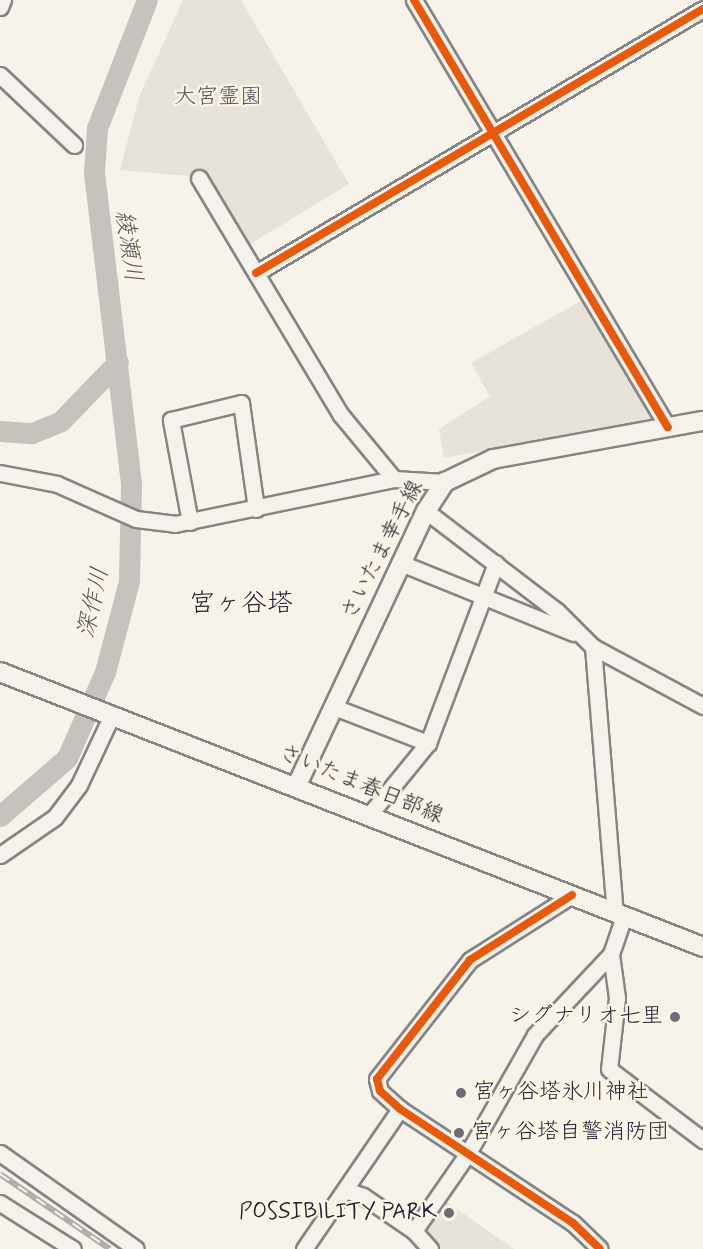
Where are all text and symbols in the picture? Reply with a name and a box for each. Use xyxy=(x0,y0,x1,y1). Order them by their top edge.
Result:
park label: 大宮霊園 xyxy=(174,85,262,111)
water label: 綾瀬川 xyxy=(109,208,147,284)
street label: さいたま幸手線 xyxy=(336,475,430,625)
water label: 深作川 xyxy=(72,565,116,641)
district label: 宮ヶ谷塔 xyxy=(189,589,293,621)
street label: さいたま春日部線 xyxy=(274,740,448,830)
place label: シグナリオ七里 xyxy=(509,1004,663,1030)
marker: シグナリオ七里 xyxy=(668,1010,682,1024)
place label: 宮ヶ谷塔氷川神社 xyxy=(473,1080,649,1106)
marker: 宮ヶ谷塔氷川神社 xyxy=(454,1086,468,1100)
place label: 宮ヶ谷塔自警消防団 xyxy=(471,1120,669,1146)
marker: 宮ヶ谷塔自警消防団 xyxy=(452,1126,466,1140)
place label: POSSIBILITY PARK xyxy=(244,1200,437,1226)
marker: POSSIBILITY PARK xyxy=(442,1206,456,1220)

